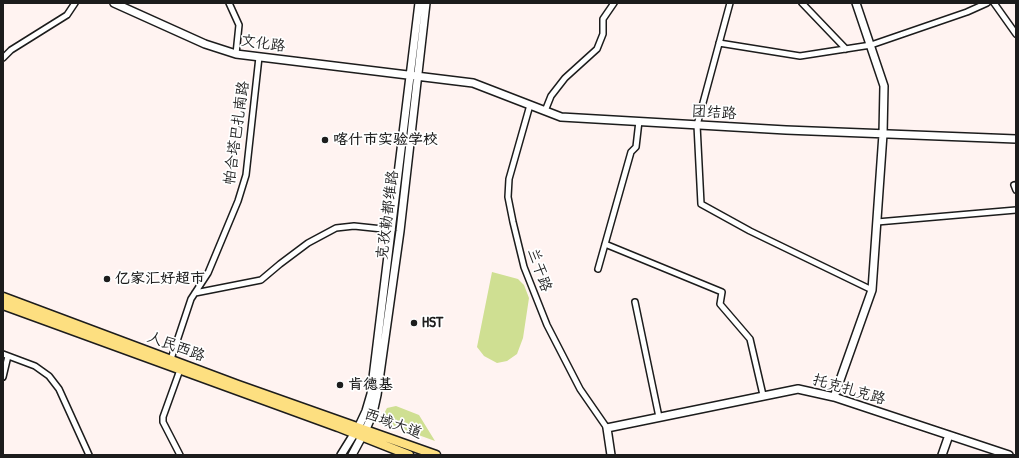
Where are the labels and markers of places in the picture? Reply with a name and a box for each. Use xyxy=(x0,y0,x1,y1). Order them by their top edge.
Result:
place label: 喀什市实验学校 xyxy=(333,131,438,149)
marker: 喀什市实验学校 xyxy=(320,135,330,145)
place label: 亿家汇好超市 xyxy=(115,270,205,288)
marker: 亿家汇好超市 xyxy=(102,274,112,284)
place label: HST xyxy=(422,314,443,332)
marker: HST xyxy=(409,318,419,328)
place label: 肯德基 xyxy=(348,376,393,394)
marker: 肯德基 xyxy=(335,380,345,390)

